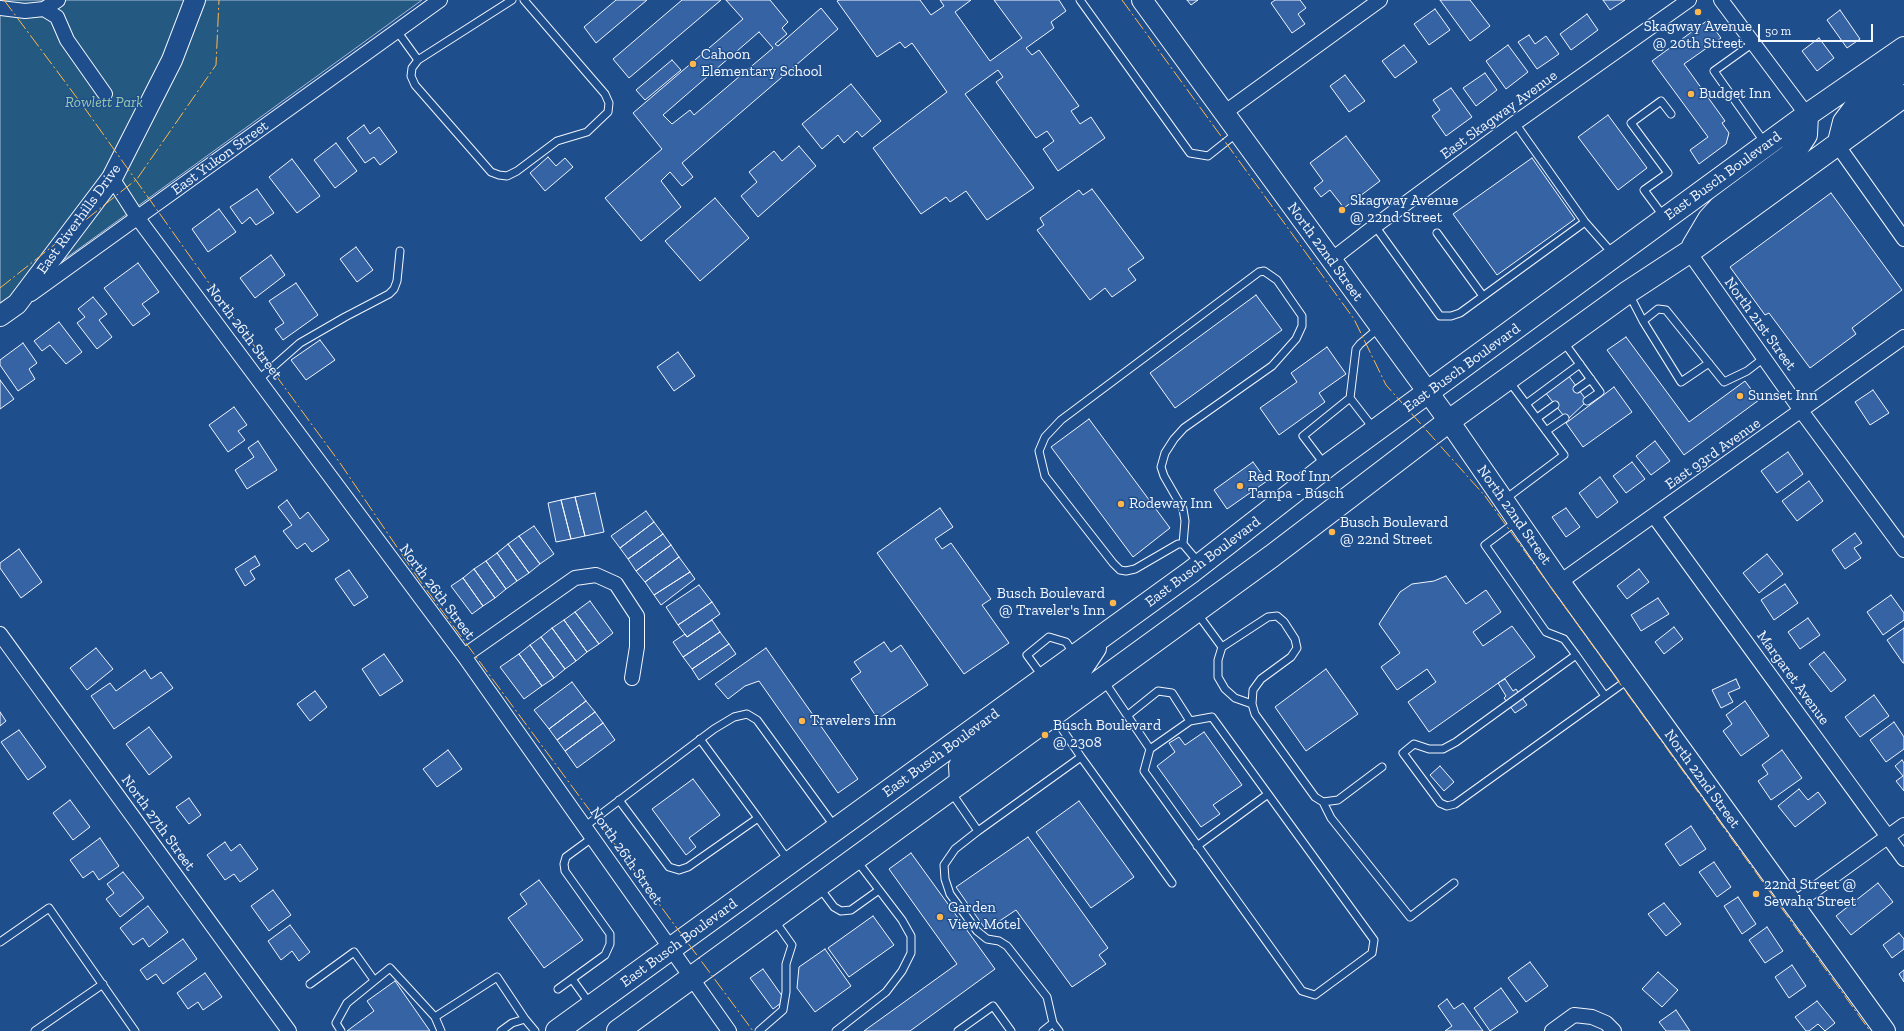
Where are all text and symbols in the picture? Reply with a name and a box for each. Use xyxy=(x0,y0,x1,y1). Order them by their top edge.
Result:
marker: Skagway Avenue @ 20th Street xyxy=(1693,7,1703,17)
scale bar xyxy=(1760,16,1875,42)
place label: Skagway Avenue @ 20th Street xyxy=(1644,18,1752,53)
text: 50 m xyxy=(1765,24,1791,38)
place label: Cahoon Elementary School xyxy=(701,46,822,81)
marker: Cahoon Elementary School xyxy=(688,59,698,69)
street label: East Skagway Avenue xyxy=(1437,67,1561,163)
place label: Budget Inn xyxy=(1699,85,1771,103)
marker: Budget Inn xyxy=(1686,89,1696,99)
park label: Rowlett Park xyxy=(65,94,143,112)
street label: East Yukon Street xyxy=(168,117,272,199)
street label: East Busch Boulevard xyxy=(1661,128,1785,224)
street label: East Riverhills Drive xyxy=(33,161,125,277)
place label: Skagway Avenue @ 22nd Street xyxy=(1350,192,1458,227)
street label: North 22nd Street xyxy=(1283,199,1367,305)
marker: Skagway Avenue @ 22nd Street xyxy=(1337,205,1347,215)
street label: North 21st Street xyxy=(1720,274,1800,374)
street label: North 26th Street xyxy=(202,281,286,383)
street label: East Busch Boulevard xyxy=(1400,320,1524,416)
place label: Sunset Inn xyxy=(1748,387,1818,405)
marker: Sunset Inn xyxy=(1735,391,1745,401)
street label: East 93rd Avenue xyxy=(1662,414,1764,494)
street label: North 22nd Street xyxy=(1473,462,1555,568)
place label: Red Roof Inn Tampa - Busch xyxy=(1248,468,1344,503)
marker: Red Roof Inn Tampa - Busch xyxy=(1235,481,1245,491)
place label: Rodeway Inn xyxy=(1129,495,1212,513)
marker: Rodeway Inn xyxy=(1116,499,1126,509)
street label: East Busch Boulevard xyxy=(1142,513,1264,611)
place label: Busch Boulevard @ 22nd Street xyxy=(1340,514,1448,549)
marker: Busch Boulevard @ 22nd Street xyxy=(1327,527,1337,537)
street label: North 26th Street xyxy=(395,541,479,643)
place label: Busch Boulevard @ Traveler's Inn xyxy=(997,585,1105,620)
marker: Busch Boulevard @ Traveler's Inn xyxy=(1108,598,1118,608)
street label: Margaret Avenue xyxy=(1753,627,1833,729)
street label: East Busch Boulevard xyxy=(879,705,1003,801)
place label: Travelers Inn xyxy=(810,712,896,730)
marker: Travelers Inn xyxy=(797,716,807,726)
place label: Busch Boulevard @ 2308 xyxy=(1053,717,1161,752)
street label: North 22nd Street xyxy=(1660,726,1744,832)
marker: Busch Boulevard @ 2308 xyxy=(1040,730,1050,740)
street label: North 27th Street xyxy=(117,772,199,874)
street label: North 26th Street xyxy=(586,804,666,908)
place label: 22nd Street @ Sewaha Street xyxy=(1764,876,1856,911)
marker: 22nd Street @ Sewaha Street xyxy=(1751,889,1761,899)
street label: East Busch Boulevard xyxy=(617,895,741,991)
place label: Garden View Motel xyxy=(948,899,1021,934)
marker: Garden View Motel xyxy=(935,912,945,922)

